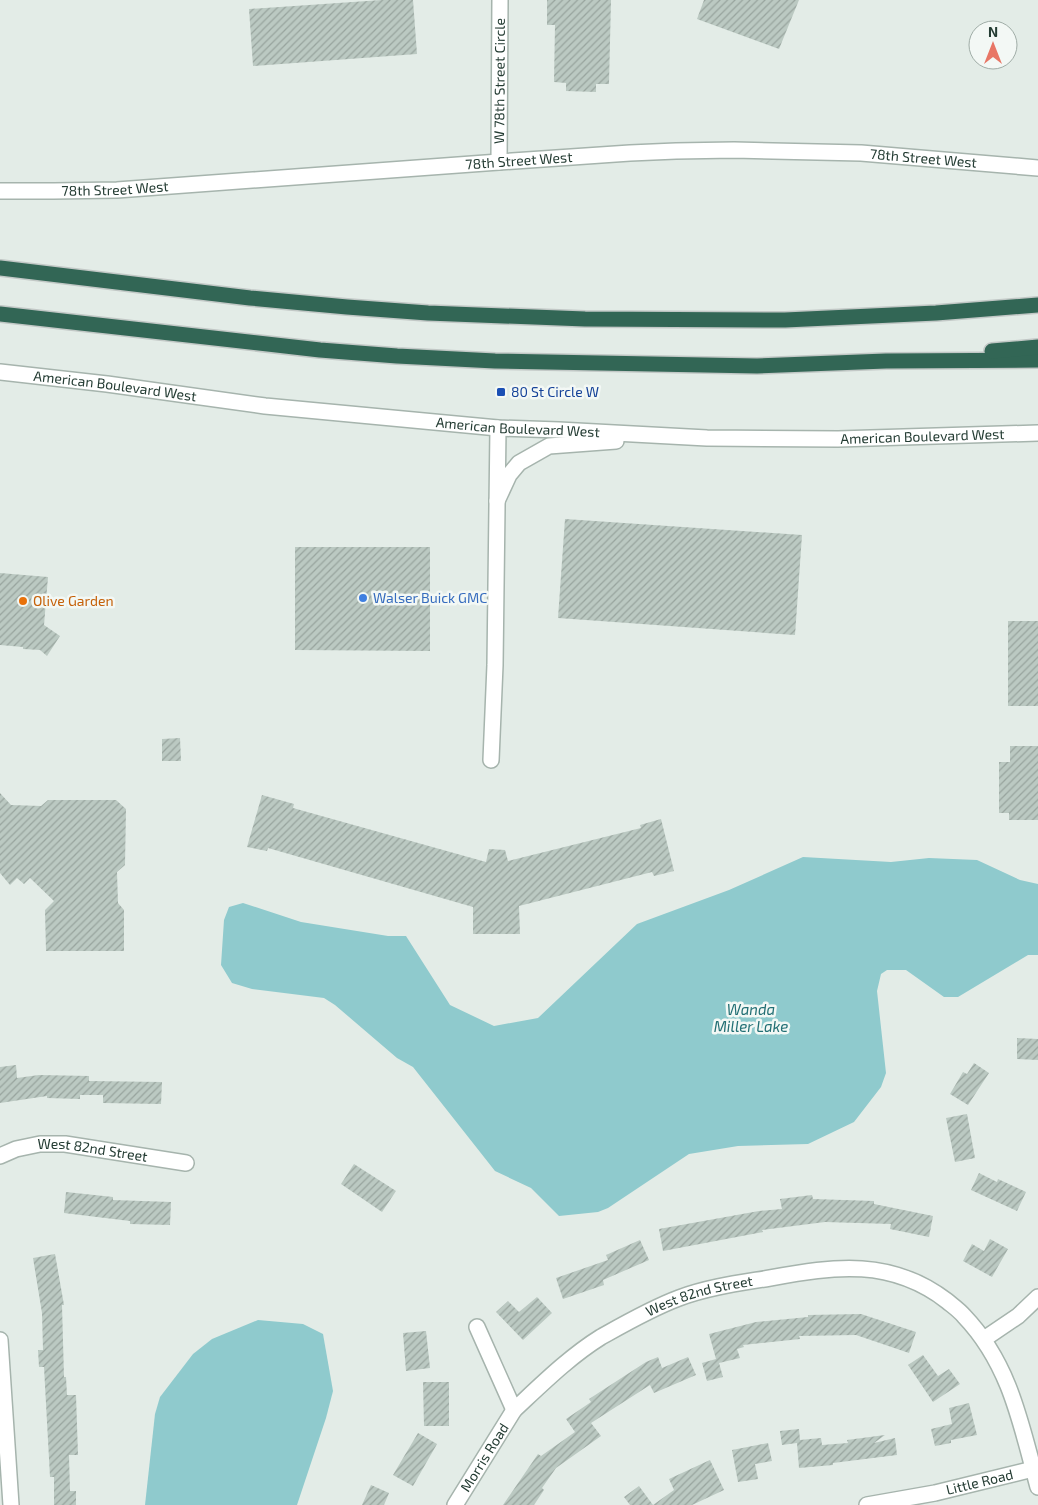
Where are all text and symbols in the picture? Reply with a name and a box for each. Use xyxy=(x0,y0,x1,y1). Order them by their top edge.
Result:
street label: W 78th Street Circle xyxy=(490,18,508,144)
north arrow xyxy=(968,20,1018,70)
text: N xyxy=(988,23,998,40)
street label: 78th Street West xyxy=(869,145,978,171)
street label: 78th Street West xyxy=(465,148,573,172)
street label: 78th Street West xyxy=(61,177,169,199)
street label: American Boulevard West xyxy=(33,367,198,404)
place label: 80 St Circle W xyxy=(511,383,599,400)
marker: 80 St Circle W xyxy=(495,386,507,398)
street label: American Boulevard West xyxy=(435,413,600,440)
street label: American Boulevard West xyxy=(840,425,1005,447)
place label: Walser Buick GMC xyxy=(373,589,487,606)
place label: Olive Garden xyxy=(33,592,114,609)
marker: Walser Buick GMC xyxy=(357,592,369,604)
marker: Olive Garden xyxy=(17,595,29,607)
water label: Wanda Miller Lake xyxy=(714,1000,788,1035)
street label: West 82nd Street xyxy=(38,1135,149,1165)
street label: West 82nd Street xyxy=(643,1272,754,1319)
street label: Morris Road xyxy=(456,1420,512,1495)
street label: Little Road xyxy=(944,1465,1015,1498)

